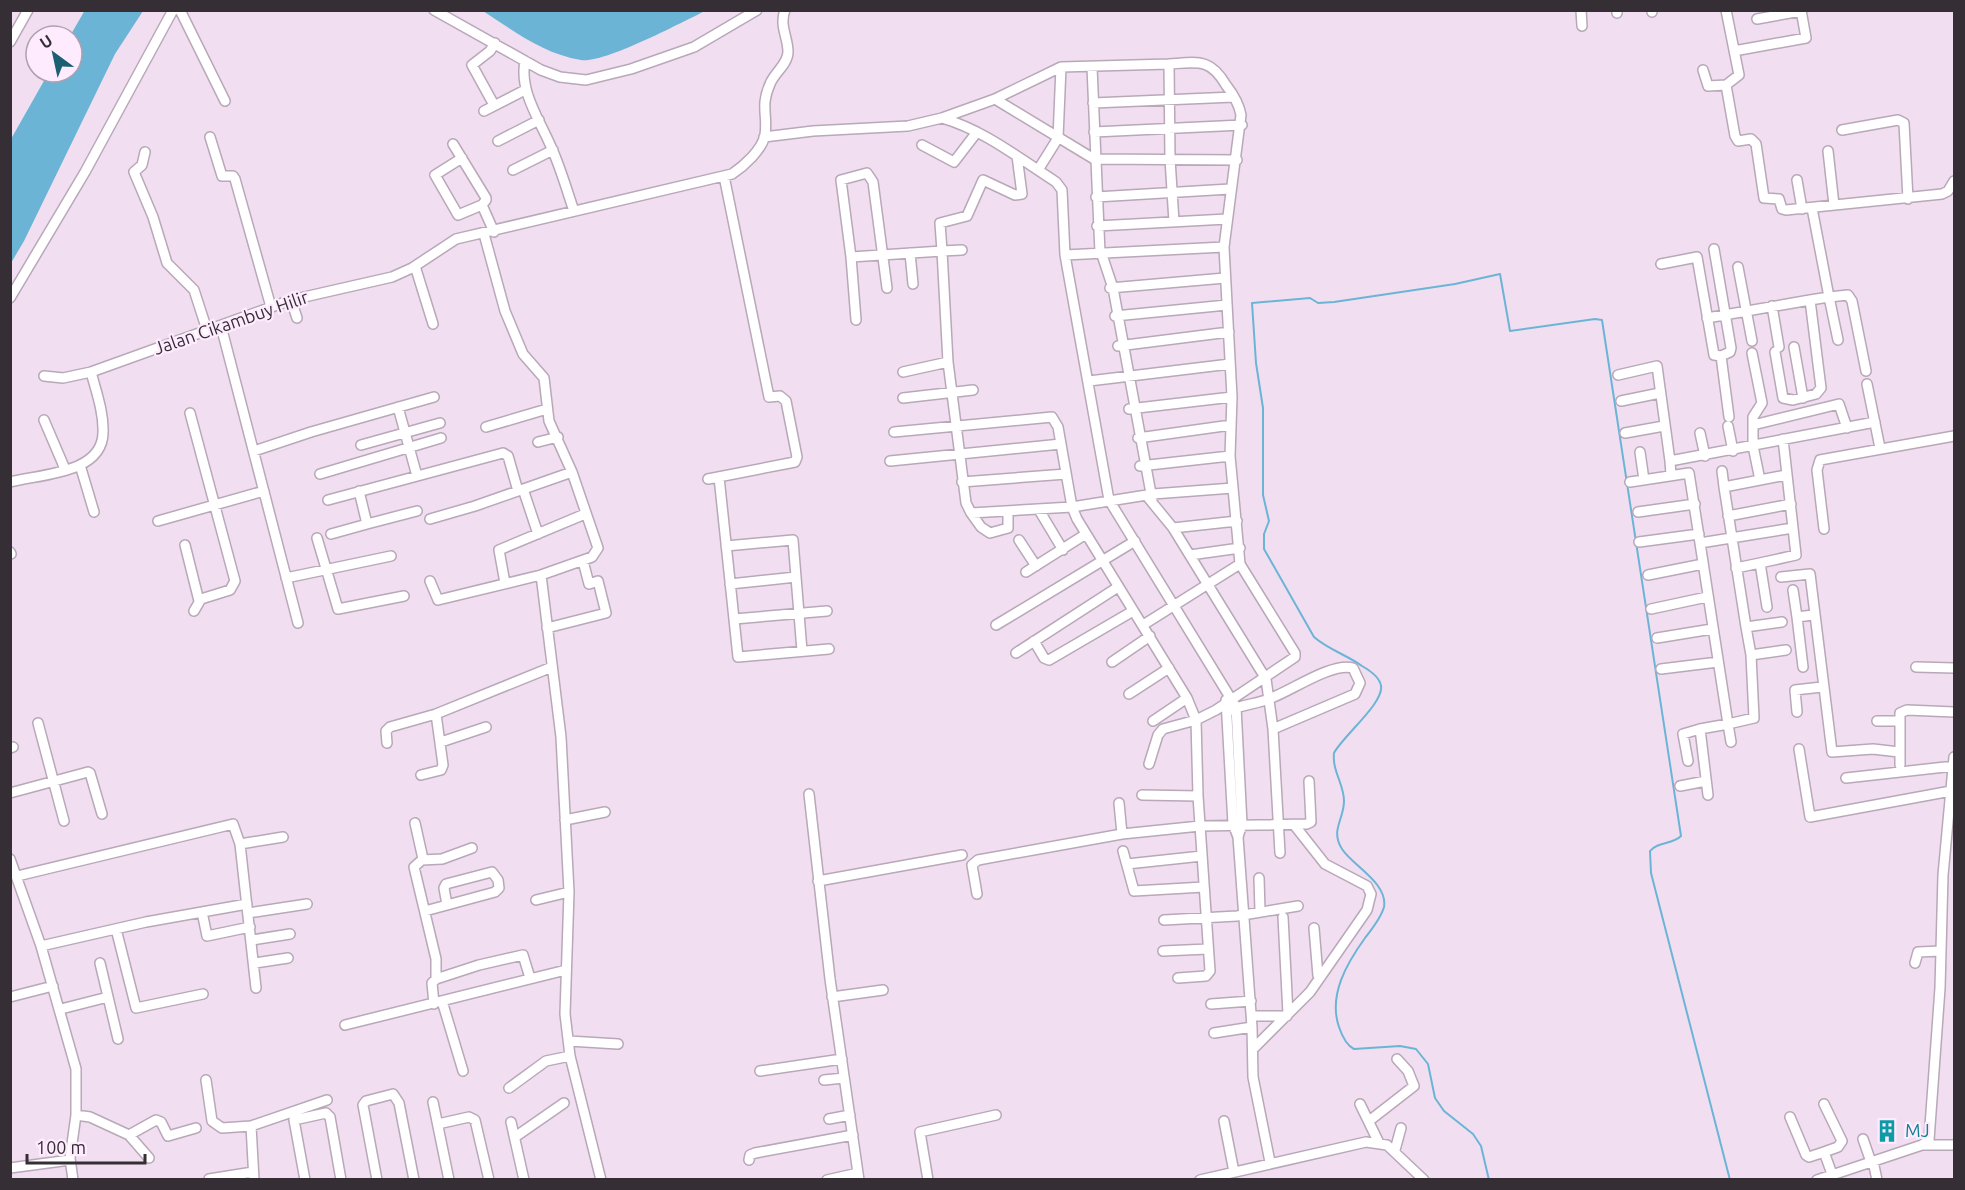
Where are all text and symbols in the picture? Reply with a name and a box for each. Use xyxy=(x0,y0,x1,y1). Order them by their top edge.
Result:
north arrow xyxy=(24,24,84,84)
text: U xyxy=(36,31,55,52)
street label: Jalan Cikambuy Hilir xyxy=(151,286,311,358)
building icon: MJ xyxy=(1874,1118,1900,1144)
place label: MJ xyxy=(1905,1120,1930,1140)
scale bar xyxy=(27,1127,146,1165)
text: 100 m xyxy=(36,1137,86,1157)

